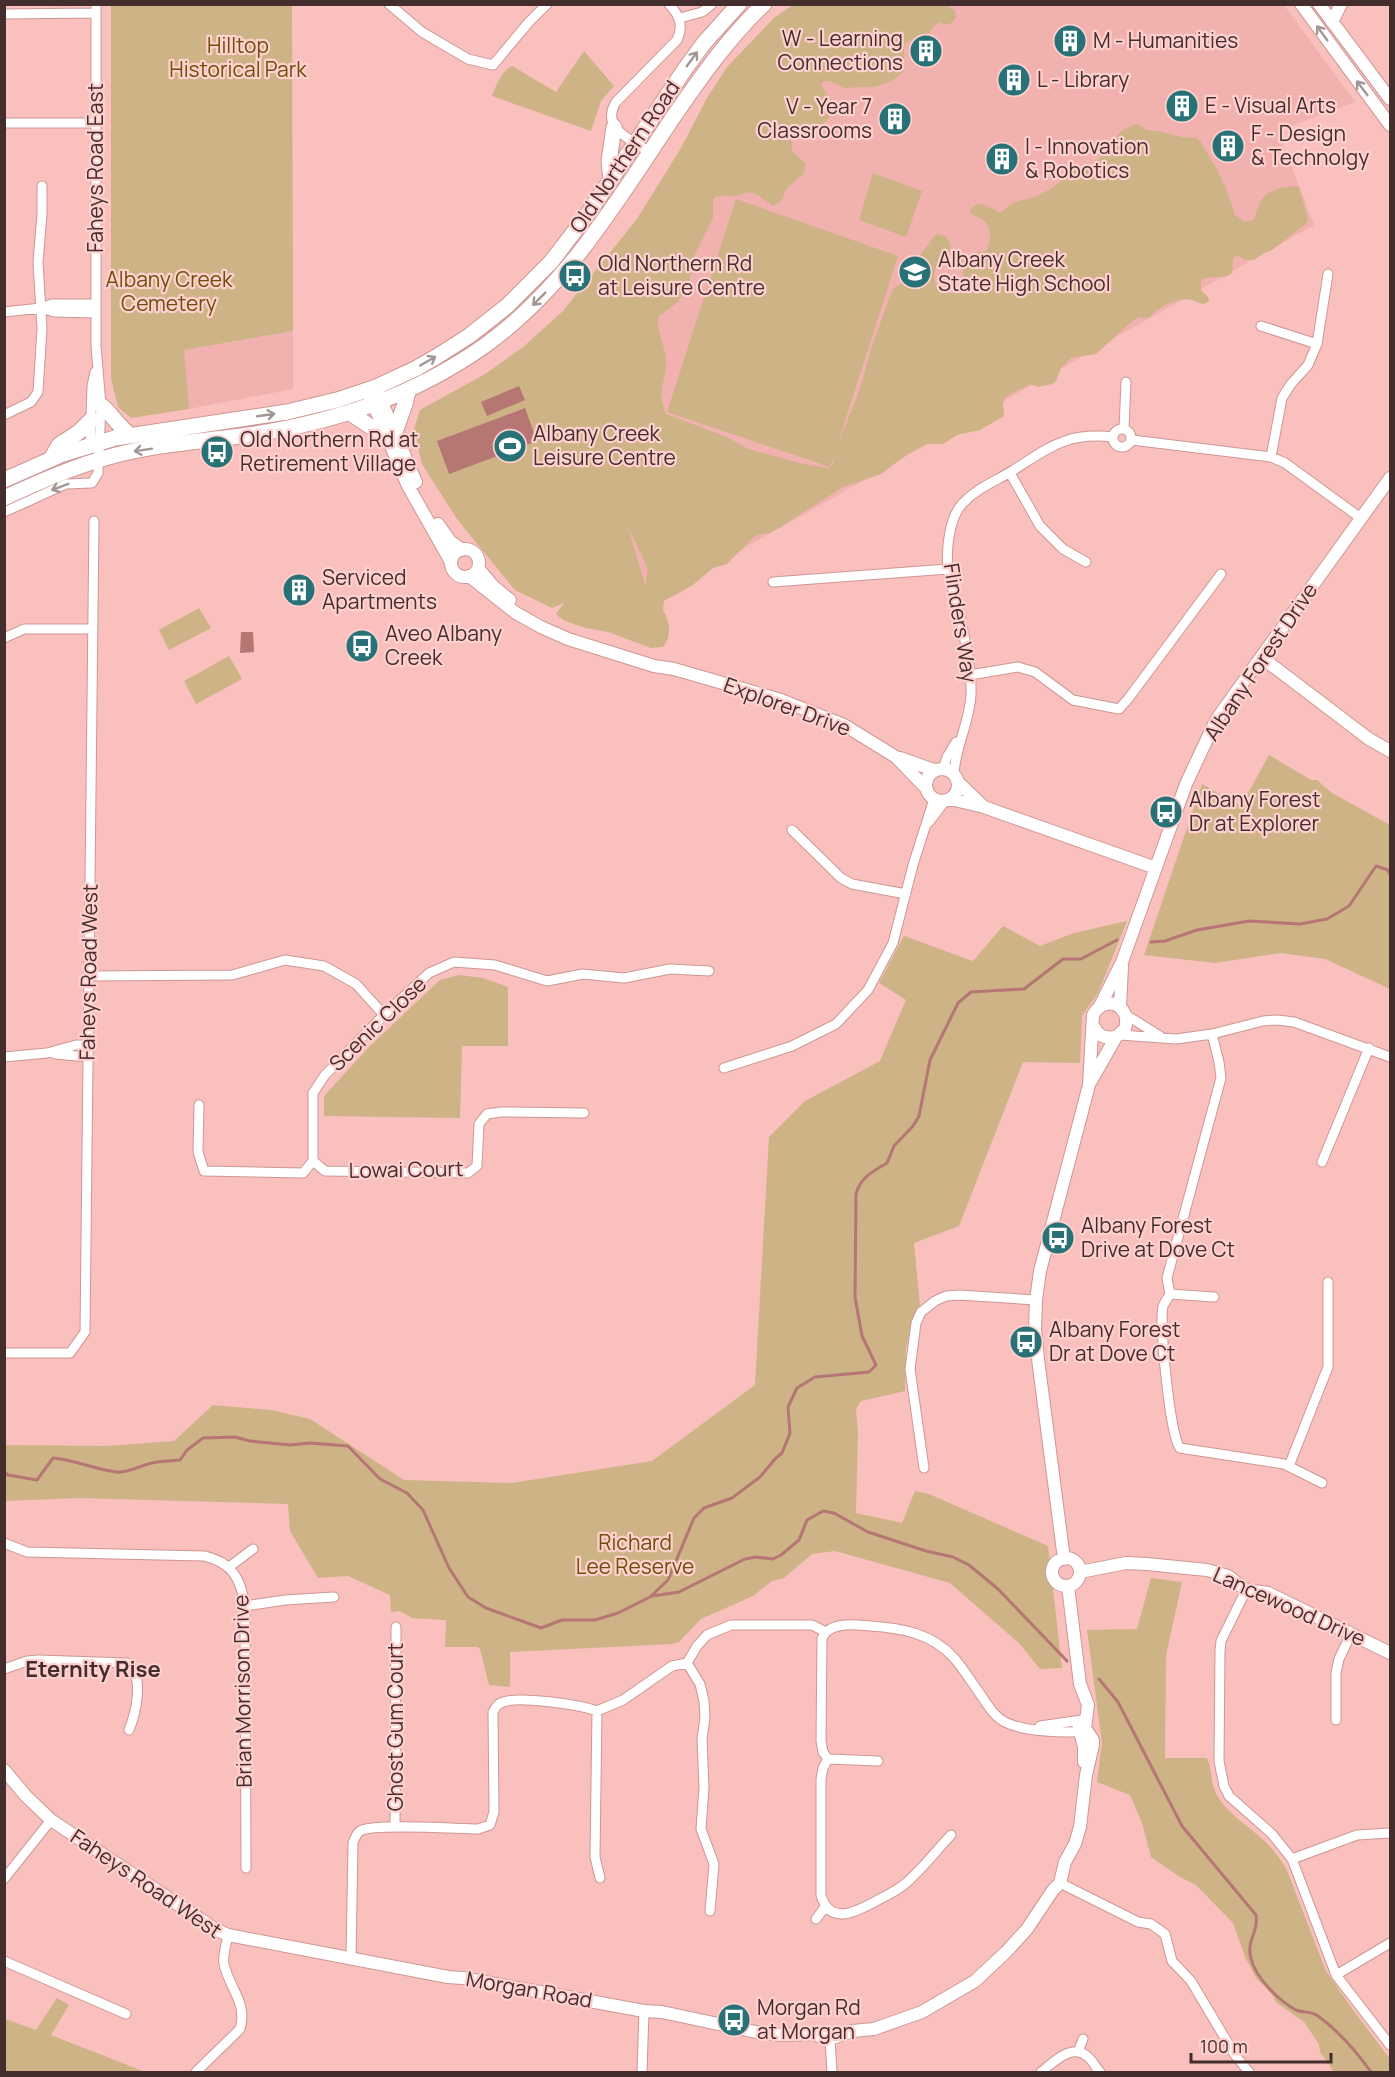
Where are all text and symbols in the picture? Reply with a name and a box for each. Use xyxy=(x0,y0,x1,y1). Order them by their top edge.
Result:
building icon: M - Humanities xyxy=(1052,23,1088,59)
place label: W - Learning Connections xyxy=(778,24,903,76)
one-way arrow xyxy=(1316,25,1328,42)
place label: M - Humanities xyxy=(1093,26,1238,54)
park label: Hilltop Historical Park xyxy=(169,31,307,83)
building icon: W - Learning Connections xyxy=(908,33,944,69)
one-way arrow xyxy=(686,52,698,68)
building icon: L - Library xyxy=(996,62,1032,98)
place label: L - Library xyxy=(1037,65,1129,93)
street label: Old Northern Road xyxy=(563,75,686,238)
one-way arrow xyxy=(1356,80,1369,96)
street label: Faheys Road East xyxy=(81,83,109,253)
building icon: E - Visual Arts xyxy=(1164,88,1200,124)
place label: E - Visual Arts xyxy=(1205,91,1336,119)
place label: V - Year 7 Classrooms xyxy=(757,92,872,144)
building icon: V - Year 7 Classrooms xyxy=(877,101,913,137)
place label: F - Design & Technolgy xyxy=(1251,119,1369,171)
building icon: F - Design & Technolgy xyxy=(1210,128,1246,164)
place label: I - Innovation & Robotics xyxy=(1025,132,1149,184)
building icon: I - Innovation & Robotics xyxy=(984,141,1020,177)
place label: Albany Creek State High School xyxy=(938,245,1111,297)
place label: Old Northern Rd at Leisure Centre xyxy=(598,249,765,301)
school or university icon: Albany Creek State High School xyxy=(897,254,933,290)
bus stop icon: Old Northern Rd at Leisure Centre xyxy=(557,258,593,294)
park label: Albany Creek Cemetery xyxy=(106,265,233,317)
one-way arrow xyxy=(532,291,547,306)
one-way arrow xyxy=(419,355,436,367)
one-way arrow xyxy=(256,409,276,420)
place label: Albany Creek Leisure Centre xyxy=(533,419,676,471)
place label: Old Northern Rd at Retirement Village xyxy=(240,425,418,477)
sports icon: Albany Creek Leisure Centre xyxy=(492,428,528,464)
bus stop icon: Old Northern Rd at Retirement Village xyxy=(199,434,235,470)
one-way arrow xyxy=(134,445,153,456)
one-way arrow xyxy=(51,482,70,493)
street label: Flinders Way xyxy=(938,561,984,685)
place label: Serviced Apartments xyxy=(322,563,437,615)
building icon: Serviced Apartments xyxy=(281,572,317,608)
street label: Albany Forest Drive xyxy=(1197,577,1323,746)
place label: Aveo Albany Creek xyxy=(385,619,502,671)
bus stop icon: Aveo Albany Creek xyxy=(344,628,380,664)
street label: Explorer Drive xyxy=(720,670,855,742)
place label: Albany Forest Dr at Explorer xyxy=(1189,785,1320,837)
bus stop icon: Albany Forest Dr at Explorer xyxy=(1148,794,1184,830)
street label: Faheys Road West xyxy=(72,883,104,1061)
street label: Scenic Close xyxy=(323,970,432,1077)
street label: Lowai Court xyxy=(348,1154,464,1184)
place label: Albany Forest Drive at Dove Ct xyxy=(1081,1211,1235,1263)
bus stop icon: Albany Forest Drive at Dove Ct xyxy=(1040,1220,1076,1256)
place label: Albany Forest Dr at Dove Ct xyxy=(1049,1315,1180,1367)
bus stop icon: Albany Forest Dr at Dove Ct xyxy=(1008,1324,1044,1360)
park label: Richard Lee Reserve xyxy=(576,1528,694,1580)
street label: Lancewood Drive xyxy=(1209,1560,1370,1652)
street label: Brian Morrison Drive xyxy=(226,1594,258,1788)
street label: Ghost Gum Court xyxy=(381,1643,409,1811)
district label: Eternity Rise xyxy=(25,1654,161,1684)
street label: Faheys Road West xyxy=(65,1822,228,1944)
street label: Morgan Road xyxy=(464,1964,595,2014)
place label: Morgan Rd at Morgan xyxy=(757,1993,861,2045)
bus stop icon: Morgan Rd at Morgan xyxy=(716,2002,752,2038)
scale bar xyxy=(1191,2026,1330,2064)
text: 100 m xyxy=(1200,2034,1248,2058)

